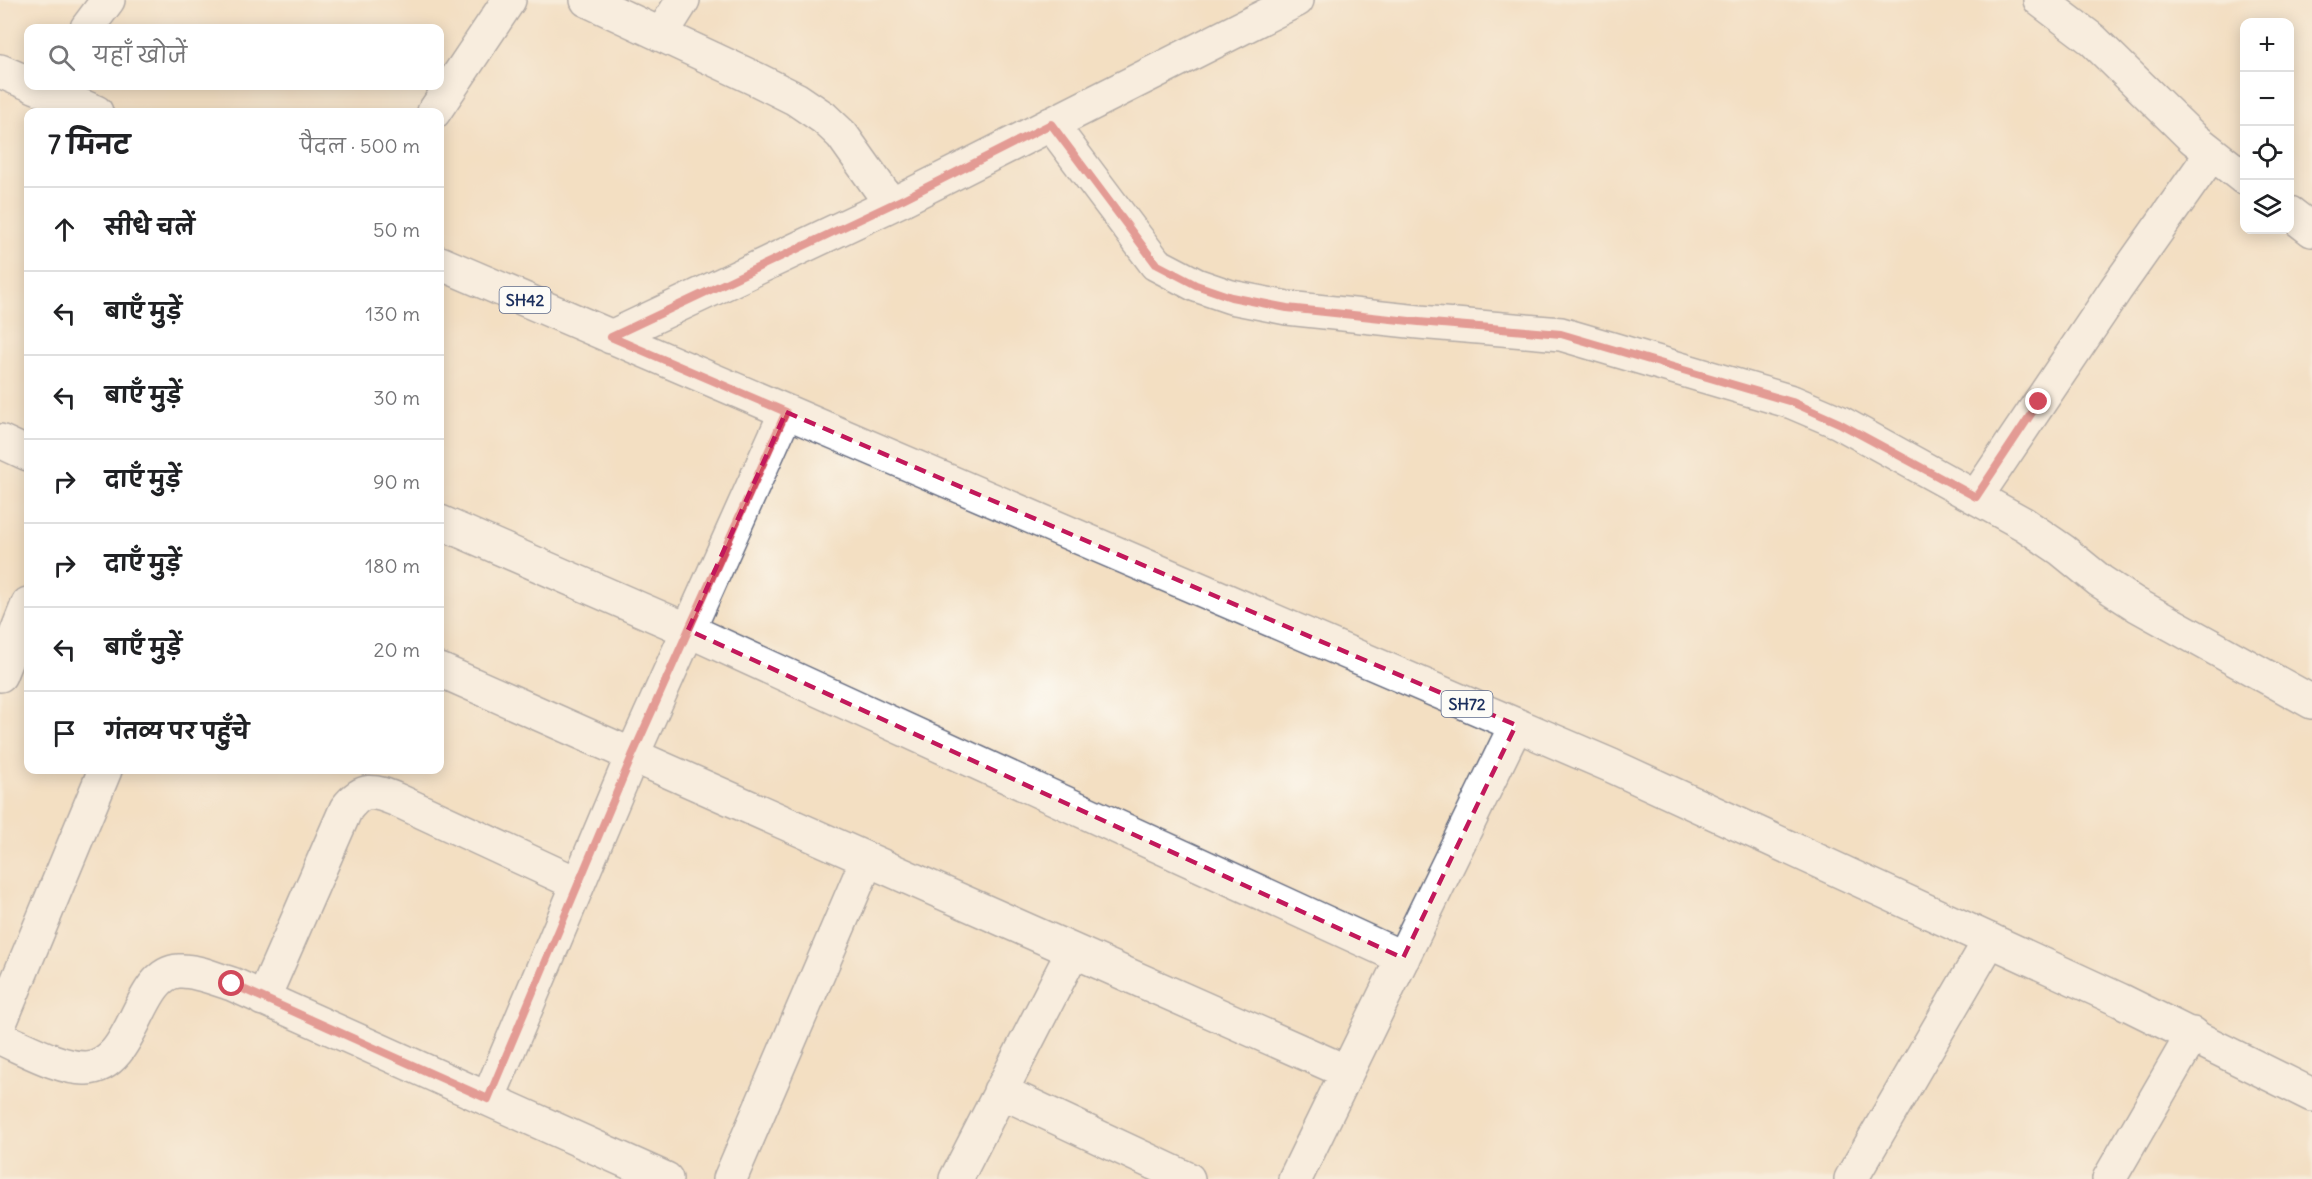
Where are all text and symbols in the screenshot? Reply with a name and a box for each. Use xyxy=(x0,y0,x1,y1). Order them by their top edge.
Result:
map controls xyxy=(2240,18,2294,234)
button: + xyxy=(2240,18,2294,72)
search box xyxy=(24,24,444,90)
icon: search xyxy=(45,41,78,74)
text: यहाँ खोजें xyxy=(93,41,187,69)
button: − xyxy=(2240,72,2294,126)
button: locate xyxy=(2240,126,2294,180)
text: 7 मिनट xyxy=(48,128,130,161)
text: पैदल · 500 m xyxy=(300,133,420,158)
button: layers xyxy=(2240,180,2294,234)
icon: ahead xyxy=(48,213,81,246)
text: सीधे चलें xyxy=(105,213,195,241)
text: 50 m xyxy=(373,217,420,242)
road number: SH42 xyxy=(500,287,550,313)
icon: left xyxy=(48,297,81,330)
text: बाएँ मुड़ें xyxy=(105,297,182,325)
text: 130 m xyxy=(365,301,420,326)
icon: left xyxy=(48,381,81,414)
text: बाएँ मुड़ें xyxy=(105,381,182,409)
text: 30 m xyxy=(373,385,420,410)
route end xyxy=(2025,388,2051,414)
icon: right xyxy=(48,465,81,498)
text: दाएँ मुड़ें xyxy=(105,465,181,493)
text: 90 m xyxy=(373,469,420,494)
icon: right xyxy=(48,549,81,582)
text: दाएँ मुड़ें xyxy=(105,549,181,577)
text: 180 m xyxy=(365,553,420,578)
icon: left xyxy=(48,633,81,666)
text: बाएँ मुड़ें xyxy=(105,633,182,661)
text: 20 m xyxy=(374,637,420,662)
road number: SH72 xyxy=(1442,691,1492,717)
icon: arrive xyxy=(48,717,81,750)
text: गंतव्य पर पहुँचे xyxy=(105,717,249,745)
route start xyxy=(218,970,244,996)

